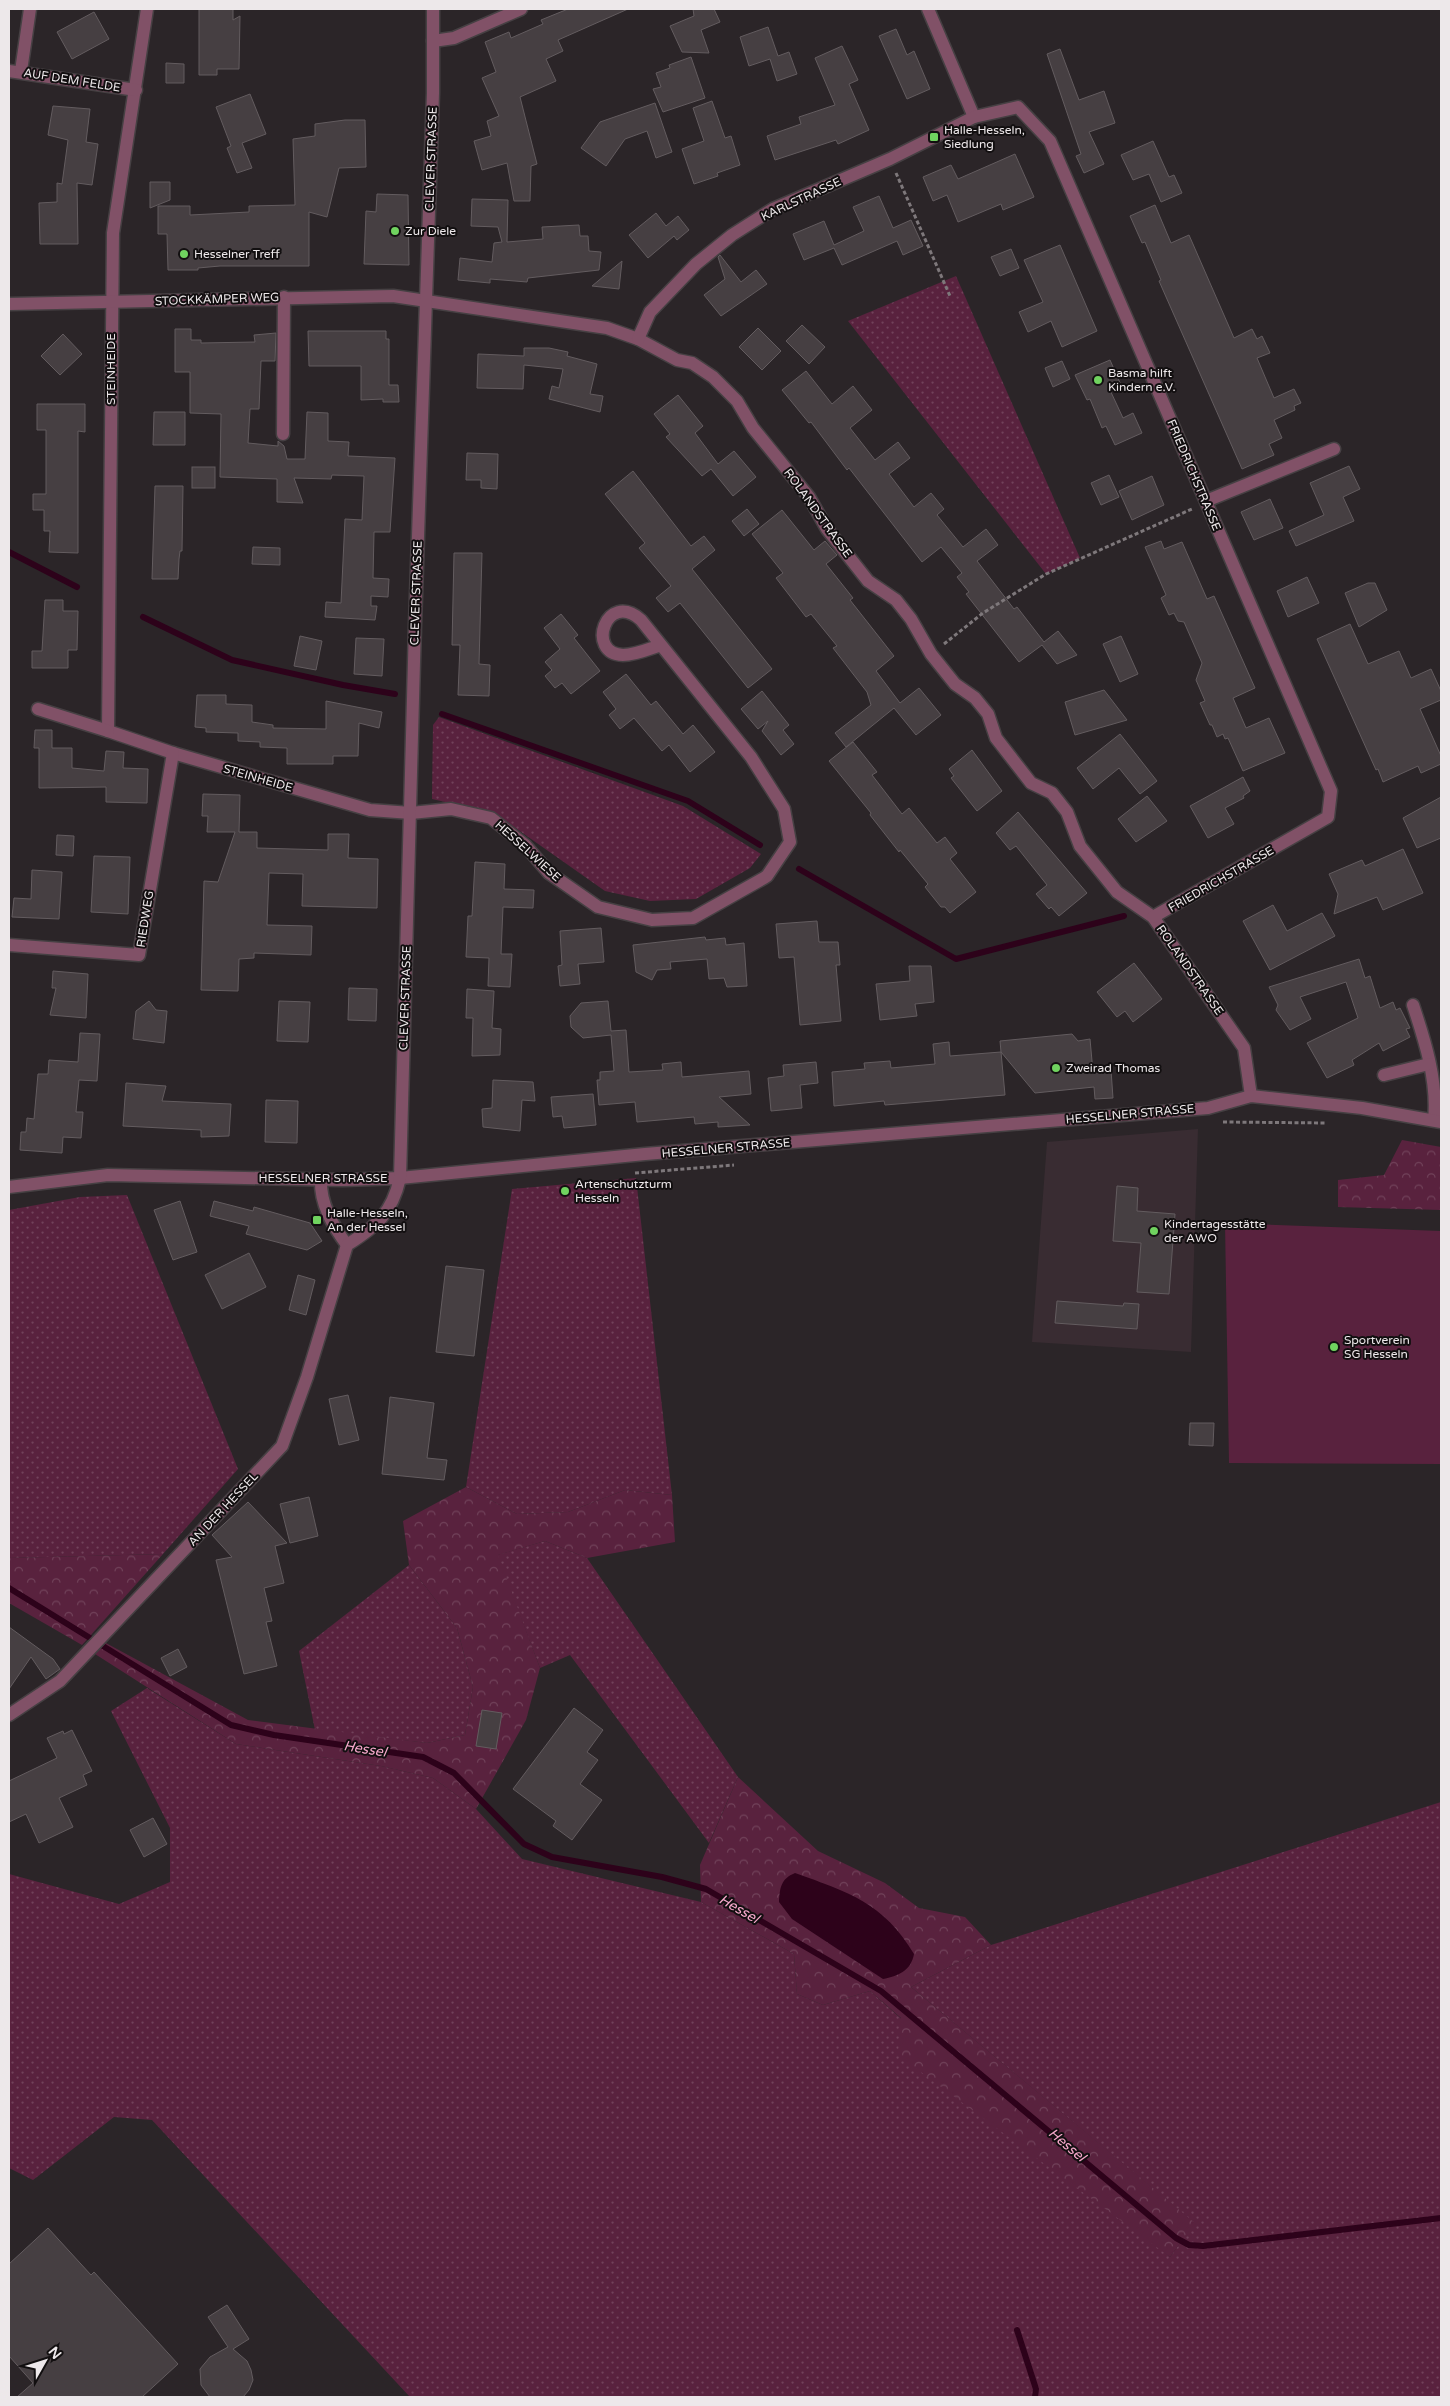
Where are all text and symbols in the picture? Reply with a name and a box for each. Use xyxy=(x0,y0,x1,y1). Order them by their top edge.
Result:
street label: AUF DEM FELDE xyxy=(22,65,122,95)
street label: CLEVER STRASSE xyxy=(422,106,440,212)
place label: Halle-Hesseln, Siedlung xyxy=(944,123,1025,151)
marker: Halle-Hesseln, Siedlung xyxy=(928,131,940,143)
street label: KARLSTRASSE xyxy=(759,174,843,224)
place label: Zur Diele xyxy=(405,224,456,238)
marker: Zur Diele xyxy=(389,225,401,237)
place label: Hesselner Treff xyxy=(194,247,281,261)
marker: Hesselner Treff xyxy=(178,248,190,260)
street label: STOCKKÄMPER WEG xyxy=(154,290,280,308)
street label: STEINHEIDE xyxy=(104,333,118,405)
place label: Basma hilft Kindern e.V. xyxy=(1108,366,1176,394)
marker: Basma hilft Kindern e.V. xyxy=(1092,374,1104,386)
street label: FRIEDRICHSTRASSE xyxy=(1164,417,1224,533)
street label: ROLANDSTRASSE xyxy=(781,466,855,561)
street label: CLEVER STRASSE xyxy=(407,540,425,646)
street label: STEINHEIDE xyxy=(222,761,295,795)
street label: HESSELWIESE xyxy=(492,818,564,884)
street label: FRIEDRICHSTRASSE xyxy=(1166,843,1277,915)
street label: RIEDWEG xyxy=(134,890,156,948)
street label: ROLANDSTRASSE xyxy=(1154,922,1227,1018)
street label: CLEVER STRASSE xyxy=(396,945,414,1051)
place label: Zweirad Thomas xyxy=(1066,1061,1160,1075)
marker: Zweirad Thomas xyxy=(1050,1062,1062,1074)
street label: HESSELNER STRASSE xyxy=(1065,1101,1195,1127)
street label: HESSELNER STRASSE xyxy=(661,1135,791,1161)
street label: HESSELNER STRASSE xyxy=(258,1171,388,1185)
place label: Artenschutzturm Hesseln xyxy=(575,1177,672,1205)
marker: Artenschutzturm Hesseln xyxy=(559,1185,571,1197)
place label: Halle-Hesseln, An der Hessel xyxy=(327,1206,408,1234)
marker: Halle-Hesseln, An der Hessel xyxy=(311,1214,323,1226)
place label: Kindertagesstätte der AWO xyxy=(1164,1217,1266,1245)
marker: Kindertagesstätte der AWO xyxy=(1148,1225,1160,1237)
place label: Sportverein SG Hesseln xyxy=(1344,1333,1410,1361)
marker: Sportverein SG Hesseln xyxy=(1328,1341,1340,1353)
street label: AN DER HESSEL xyxy=(185,1469,261,1549)
water label: Hessel xyxy=(342,1737,389,1761)
water label: Hessel xyxy=(716,1891,763,1928)
water label: Hessel xyxy=(1045,2125,1090,2166)
north arrow xyxy=(20,2336,70,2386)
text: N xyxy=(45,2343,65,2363)

